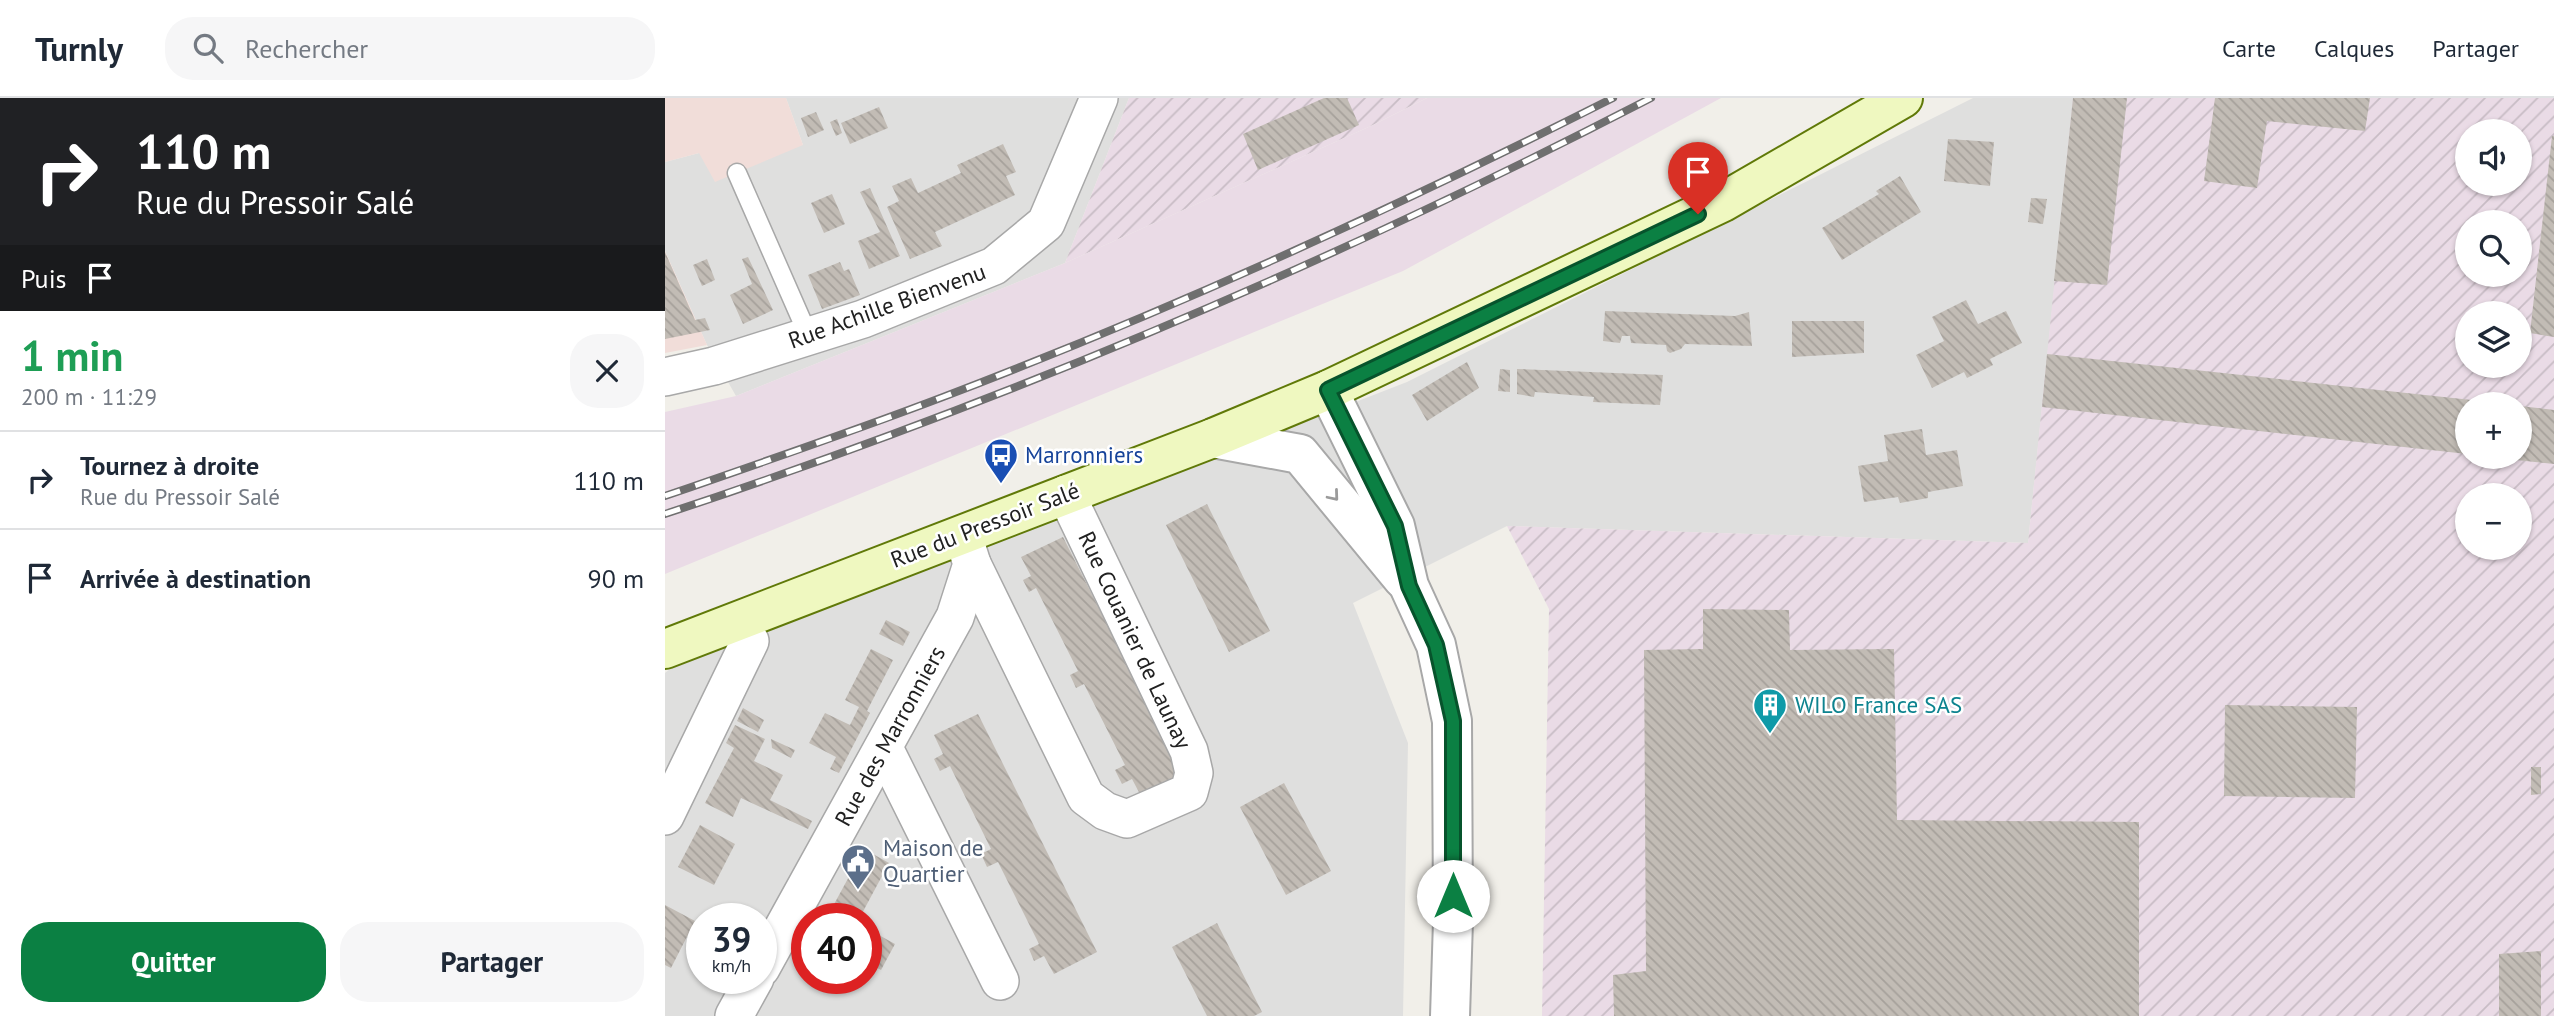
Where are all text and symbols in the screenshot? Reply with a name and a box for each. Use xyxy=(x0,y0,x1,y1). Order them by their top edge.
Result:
search box xyxy=(165,17,655,80)
text: Turnly xyxy=(35,27,123,70)
icon: search xyxy=(189,29,227,67)
text: Rechercher xyxy=(245,32,368,65)
text: Carte xyxy=(2222,33,2276,64)
text: Calques xyxy=(2314,33,2394,64)
text: Partager xyxy=(2432,33,2519,64)
text: 110 m xyxy=(136,119,271,183)
map controls xyxy=(2455,119,2532,560)
button: sound xyxy=(2455,119,2532,196)
icon: right xyxy=(21,126,112,217)
pin xyxy=(1668,142,1728,214)
icon: arrive xyxy=(1679,153,1717,191)
text: Rue du Pressoir Salé xyxy=(136,181,414,223)
button: search xyxy=(2455,210,2532,287)
street label: Rue Achille Bienvenu xyxy=(784,256,989,355)
icon: arrive xyxy=(81,259,119,297)
text: Puis xyxy=(21,262,67,295)
button: layers xyxy=(2455,301,2532,378)
text: 1 min xyxy=(21,328,123,383)
button: close xyxy=(570,334,644,408)
text: 200 m · 11:29 xyxy=(21,382,157,411)
button: + xyxy=(2455,392,2532,469)
bus stop icon: Marronniers xyxy=(982,436,1020,485)
place label: Marronniers xyxy=(1025,440,1143,469)
text: Tournez à droite xyxy=(80,449,259,482)
icon: right xyxy=(21,461,59,499)
text: 110 m xyxy=(573,464,644,497)
street label: Rue du Pressoir Salé xyxy=(886,475,1083,574)
text: Rue du Pressoir Salé xyxy=(80,482,280,511)
button: − xyxy=(2455,483,2532,560)
one-way arrow xyxy=(1326,487,1338,500)
street label: Rue Couanier de Launay xyxy=(1072,526,1199,753)
icon: arrive xyxy=(21,559,59,597)
text: Arrivée à destination xyxy=(80,562,311,595)
text: 90 m xyxy=(588,562,644,595)
street label: Rue des Marronniers xyxy=(828,641,951,831)
building icon: WILO France SAS xyxy=(1751,686,1789,735)
place label: WILO France SAS xyxy=(1795,690,1962,719)
place label: Maison de Quartier xyxy=(883,833,984,888)
public building icon: Maison de Quartier xyxy=(839,842,877,891)
position arrow xyxy=(1416,859,1490,933)
speed limit sign: 40 xyxy=(791,903,882,994)
text: 39 xyxy=(712,916,751,962)
button: Quitter xyxy=(21,922,326,1002)
button: Partager xyxy=(340,922,644,1002)
text: km/h xyxy=(712,954,751,977)

